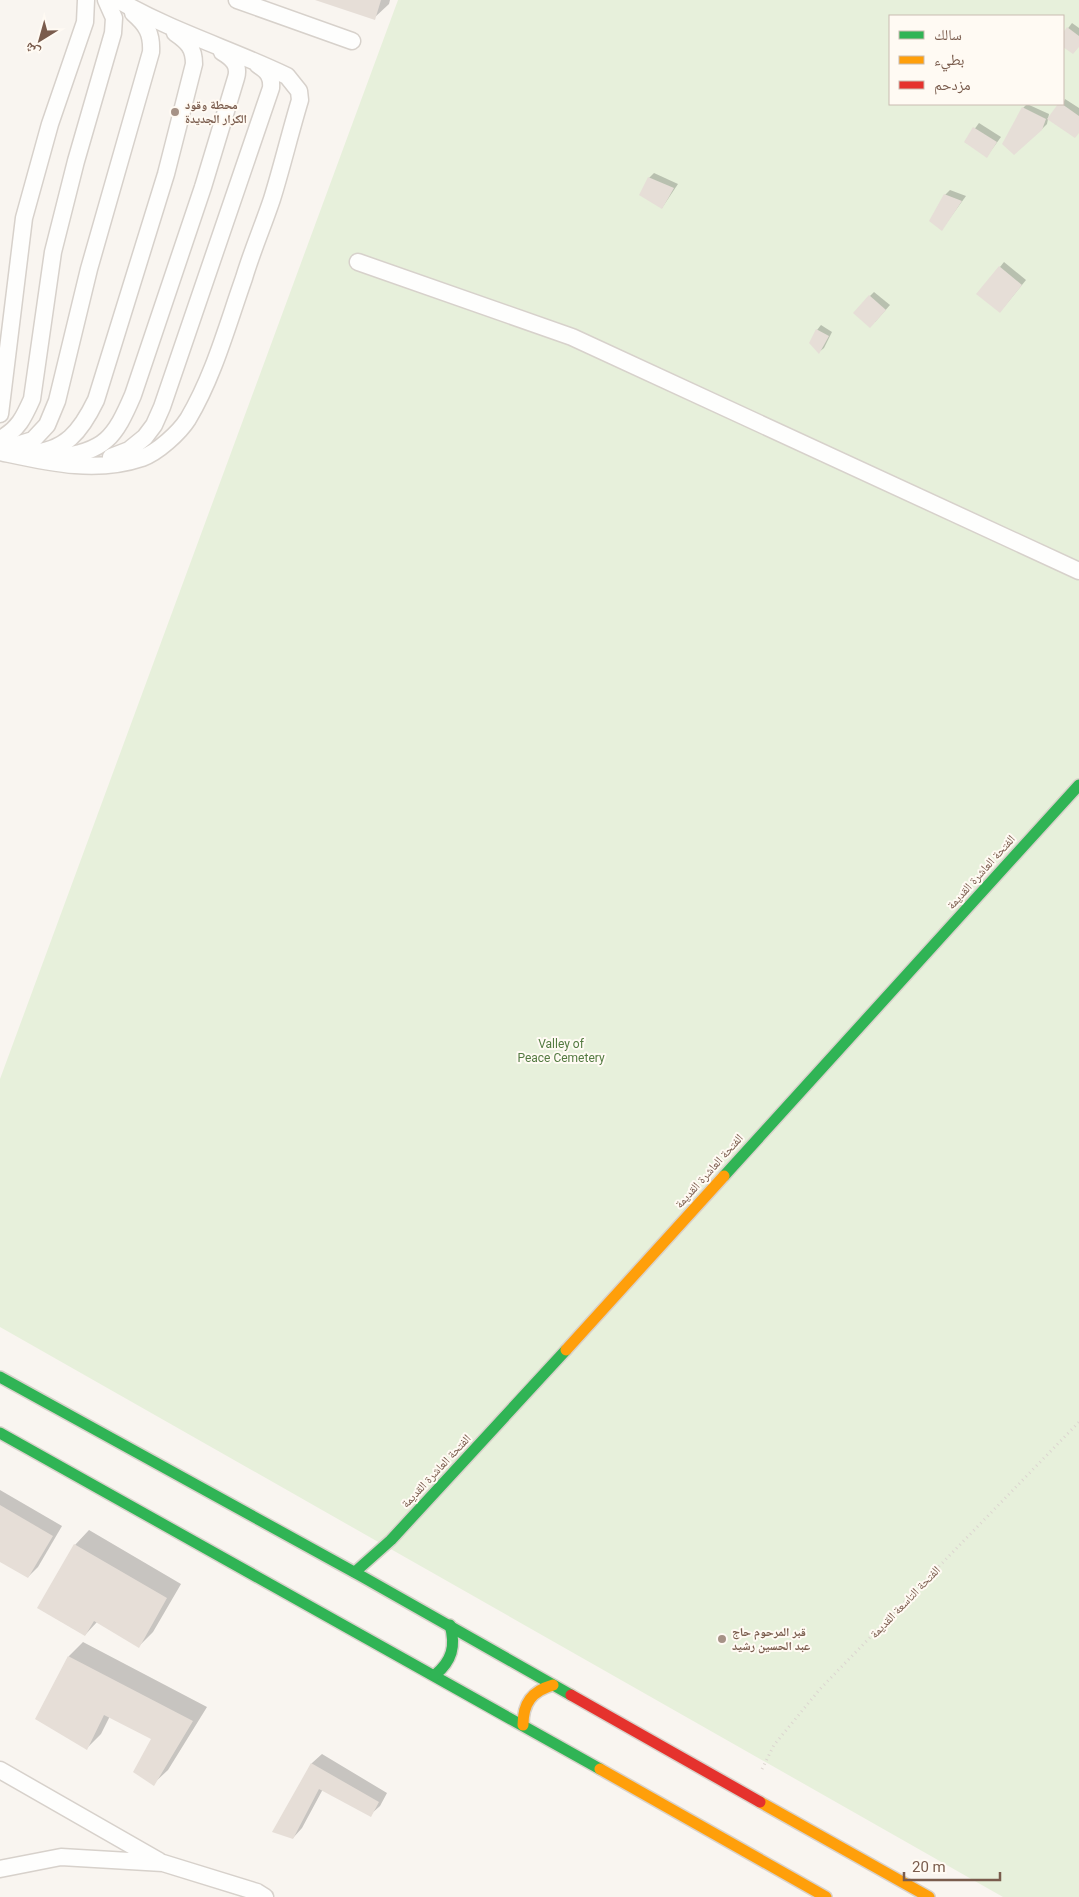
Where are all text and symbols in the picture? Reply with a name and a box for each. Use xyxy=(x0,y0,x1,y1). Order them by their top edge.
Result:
north arrow xyxy=(15,15,65,65)
legend xyxy=(889,15,1064,105)
text: سالك xyxy=(934,26,962,44)
text: ش xyxy=(21,39,44,61)
text: بطيء xyxy=(934,51,964,72)
text: مزدحم xyxy=(934,76,971,95)
place label: محطة وقود الكرار الجديدة xyxy=(185,98,247,126)
marker: محطة وقود الكرار الجديدة xyxy=(169,106,181,118)
street label: الفتحة العاشرة القديمة xyxy=(944,832,1018,912)
park label: Valley of Peace Cemetery xyxy=(517,1037,605,1065)
street label: الفتحة العاشرة القديمة xyxy=(672,1131,746,1211)
street label: الفتحة العاشرة القديمة xyxy=(398,1431,474,1511)
street label: الفتحة التاسعة القديمة xyxy=(867,1563,943,1641)
place label: قبر المرحوم حاج عبد الحسين رشيد xyxy=(732,1625,810,1654)
marker: قبر المرحوم حاج عبد الحسين رشيد xyxy=(716,1633,728,1645)
scale bar xyxy=(904,1850,1000,1882)
text: 20 m xyxy=(912,1858,946,1876)

